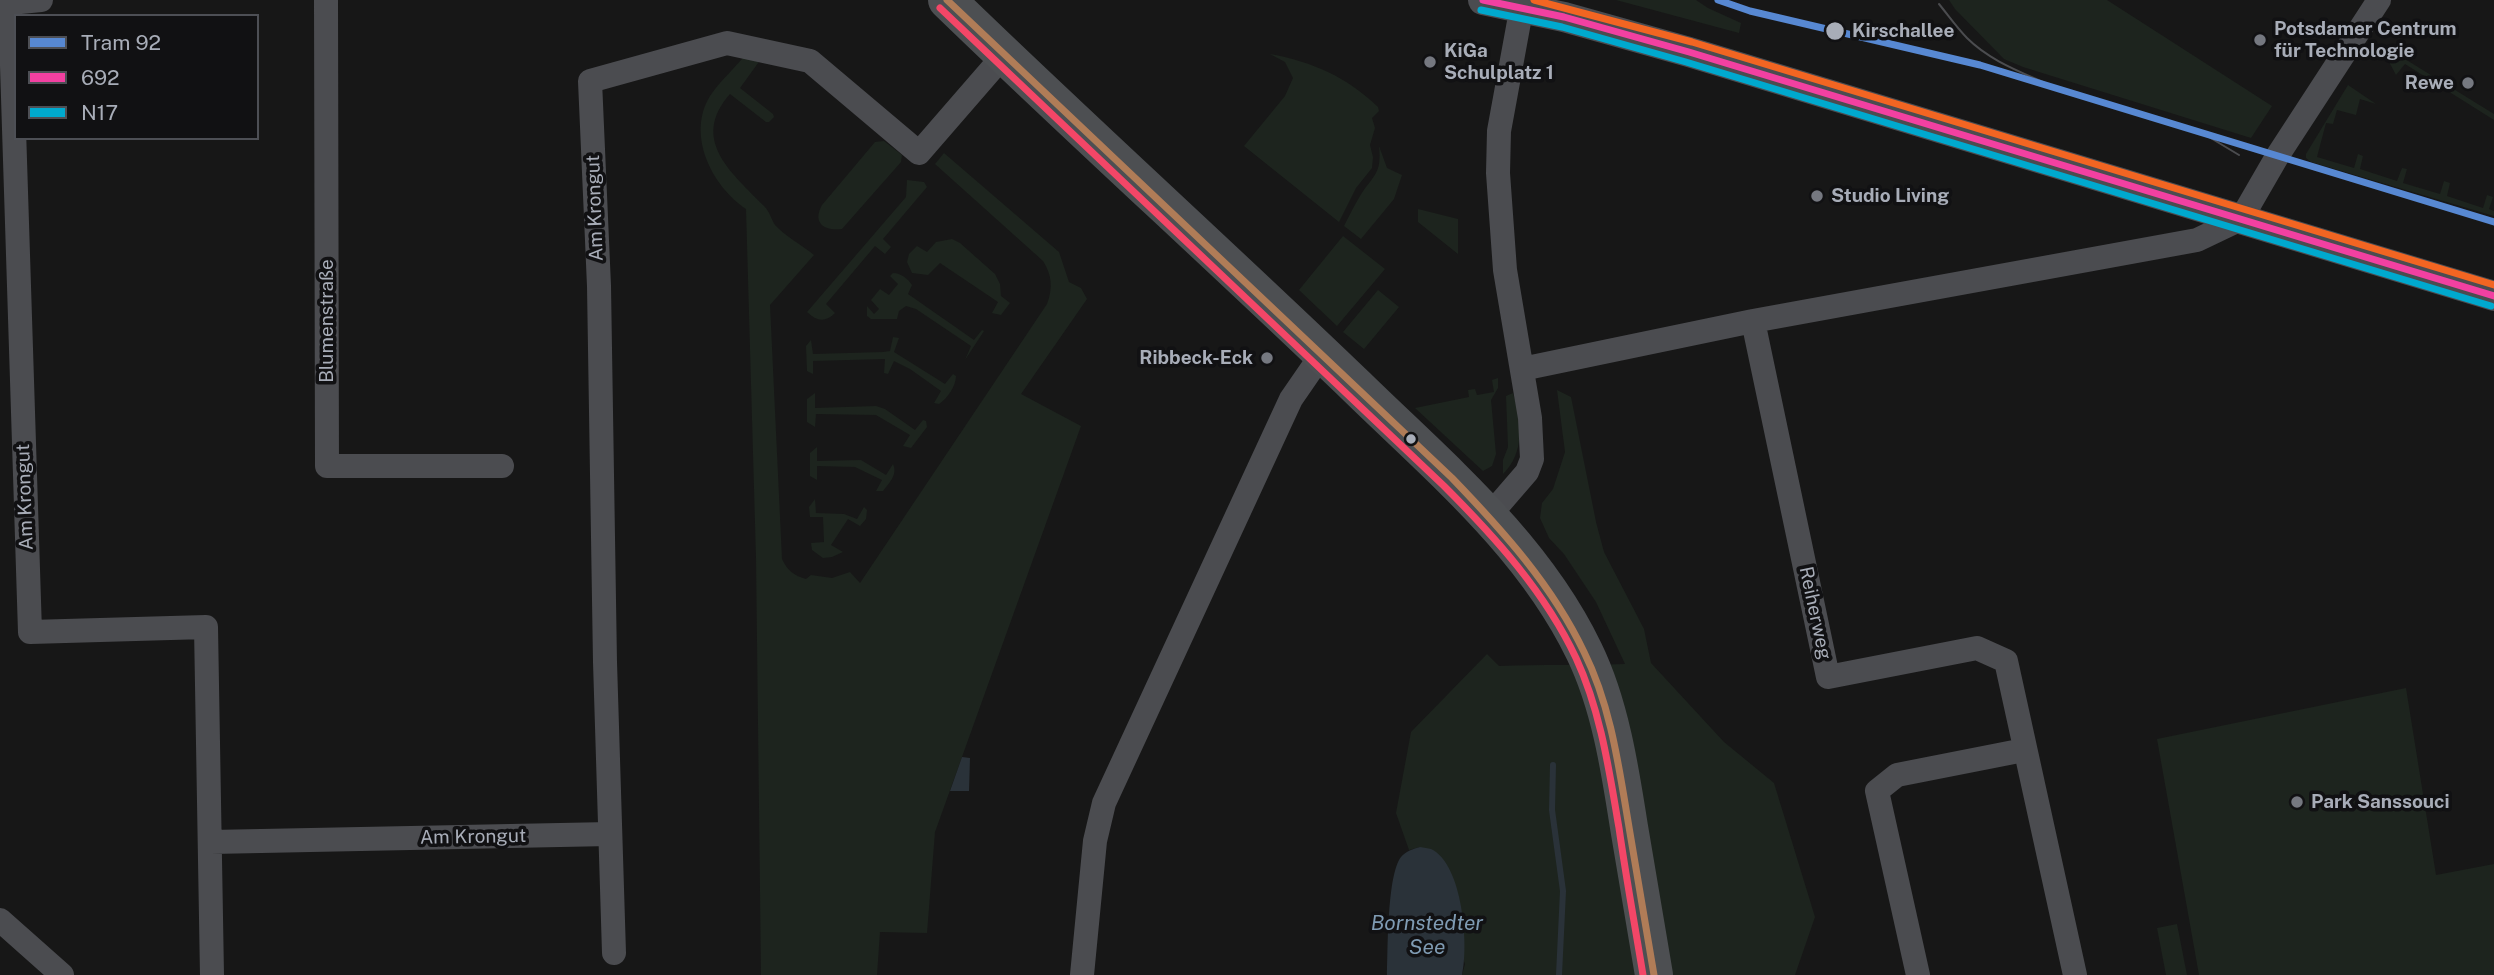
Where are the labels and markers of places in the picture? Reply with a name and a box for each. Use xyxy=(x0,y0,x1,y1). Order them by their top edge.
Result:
place label: Potsdamer Centrum für Technologie xyxy=(2274,18,2457,62)
marker: Kirschallee xyxy=(1824,20,1846,42)
place label: Kirschallee xyxy=(1852,20,1954,42)
marker: Potsdamer Centrum für Technologie xyxy=(2252,32,2268,48)
place label: KiGa Schulplatz 1 xyxy=(1444,40,1554,84)
marker: KiGa Schulplatz 1 xyxy=(1422,54,1438,70)
place label: Rewe xyxy=(2405,72,2454,94)
marker: Rewe xyxy=(2460,75,2476,91)
place label: Studio Living xyxy=(1831,185,1949,207)
marker: Studio Living xyxy=(1809,188,1825,204)
place label: Ribbeck-Eck xyxy=(1139,347,1253,369)
marker: Ribbeck-Eck xyxy=(1259,350,1275,366)
unlabelled marker xyxy=(1404,432,1418,446)
place label: Park Sanssouci xyxy=(2311,791,2450,813)
marker: Park Sanssouci xyxy=(2289,794,2305,810)

